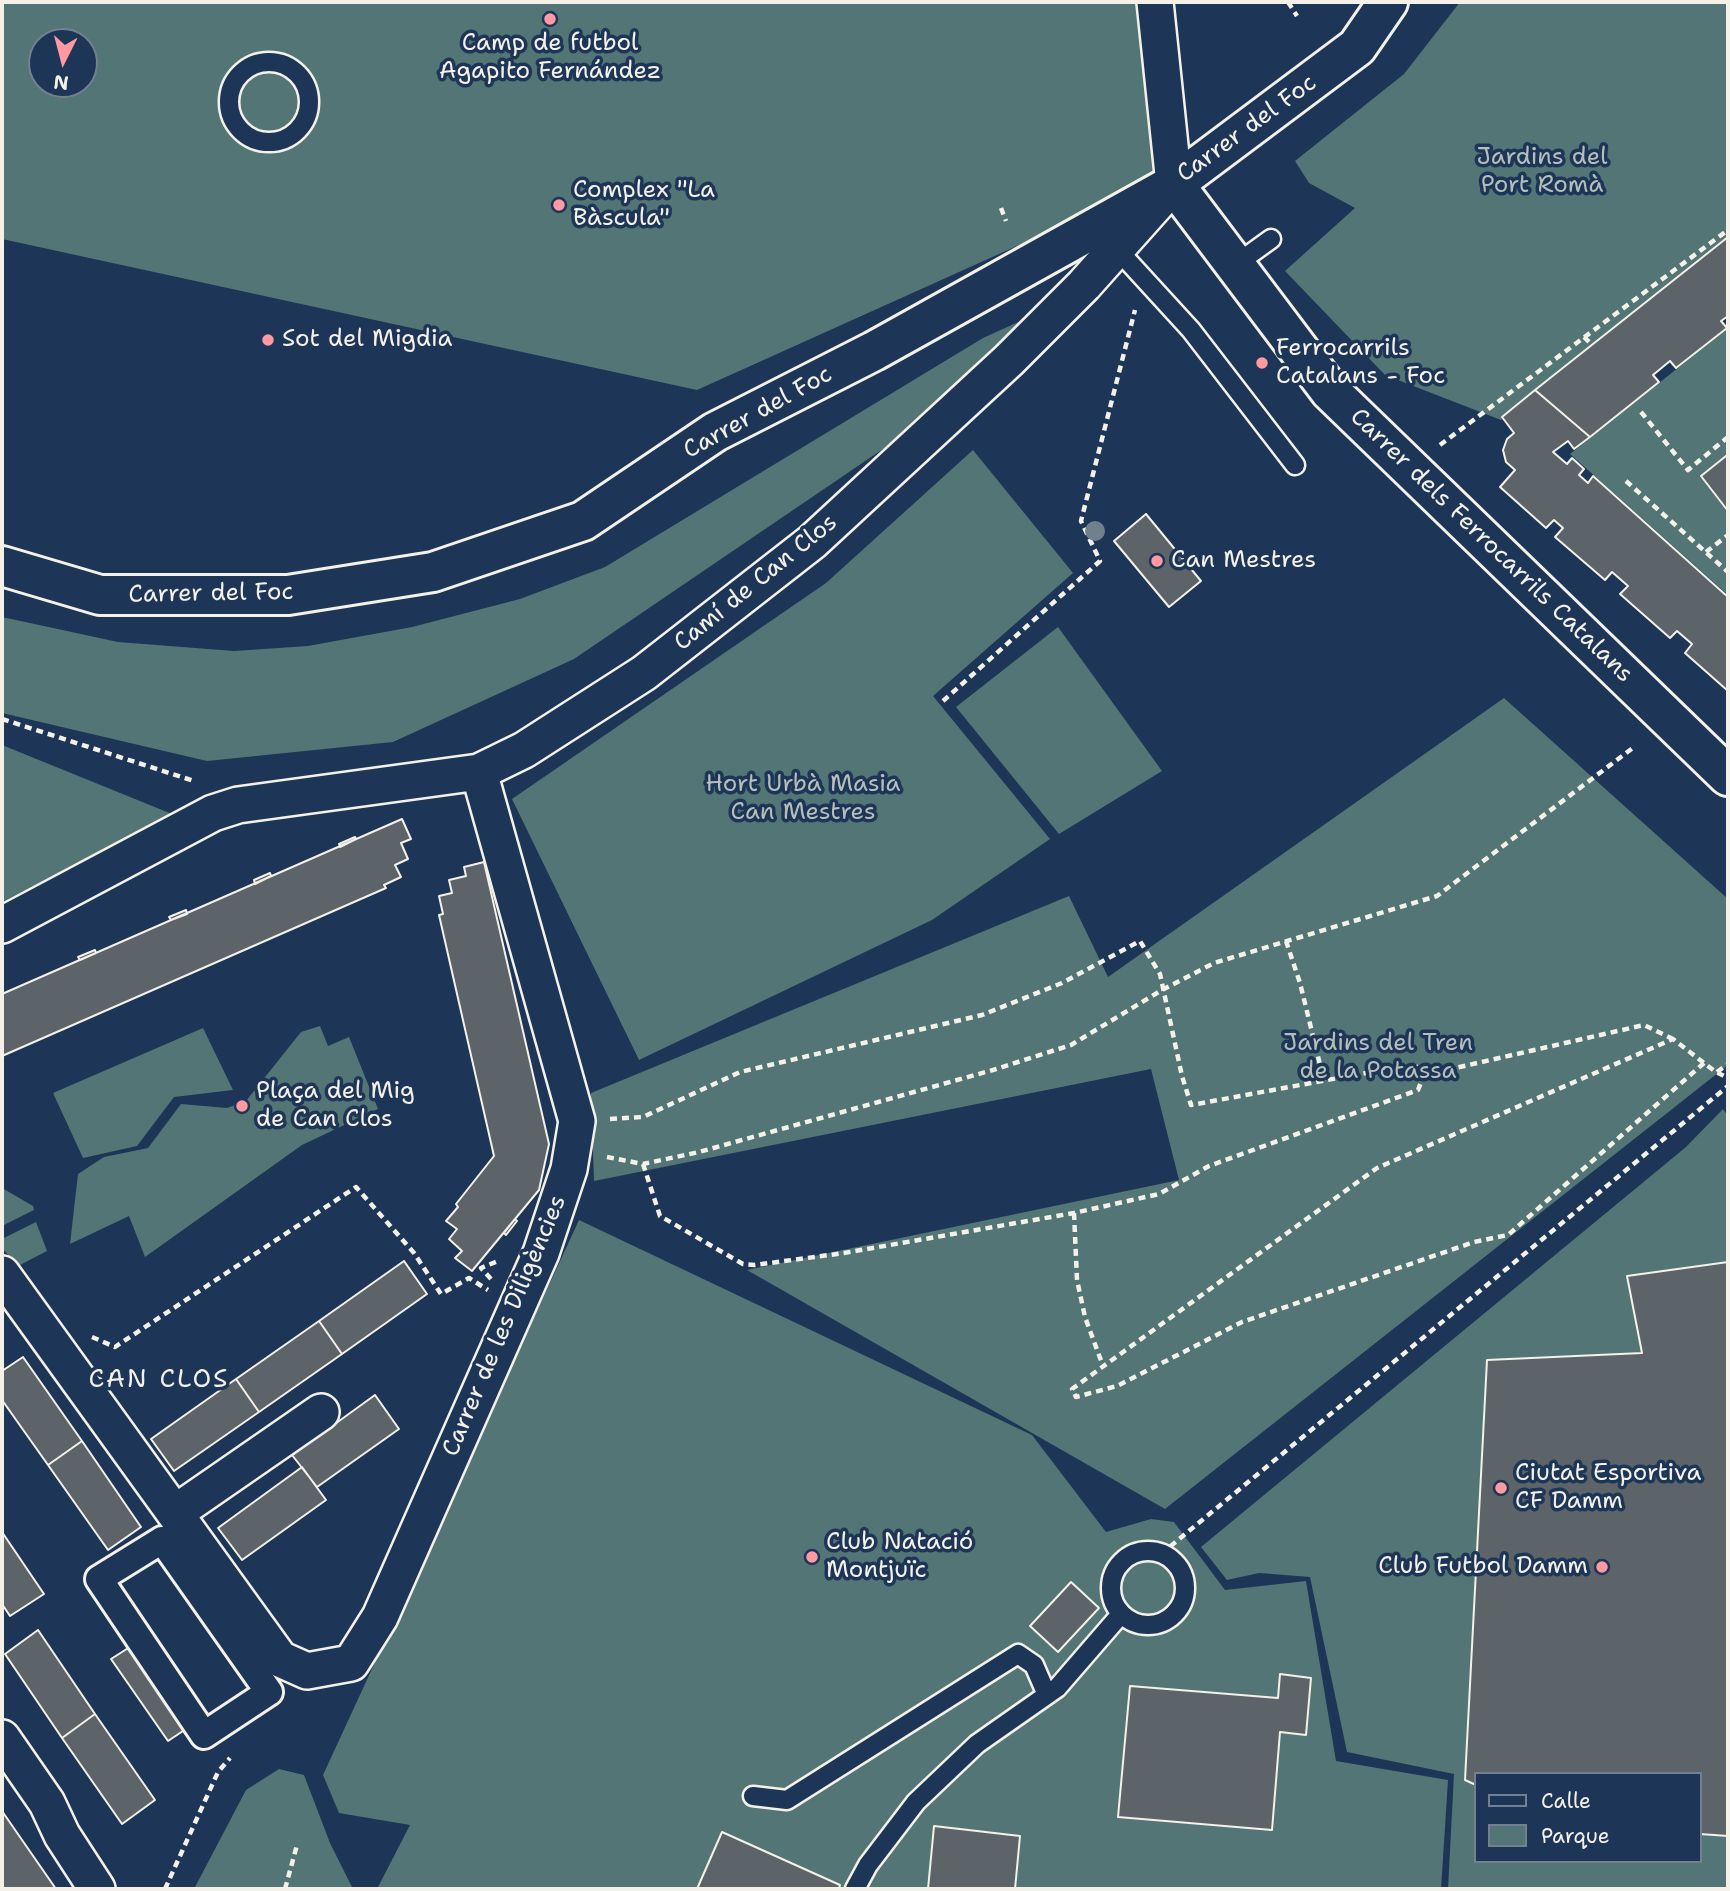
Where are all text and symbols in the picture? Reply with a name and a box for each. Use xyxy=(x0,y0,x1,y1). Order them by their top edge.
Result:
marker: Camp de futbol Agapito Fernández xyxy=(542,11,558,27)
north arrow xyxy=(28,28,98,98)
place label: Camp de futbol Agapito Fernández xyxy=(439,30,661,86)
text: N xyxy=(52,69,70,96)
street label: Carrer del Foc xyxy=(1172,69,1322,189)
park label: Jardins del Port Romà xyxy=(1477,144,1607,200)
place label: Complex "La Bàscula" xyxy=(573,177,715,233)
marker: Complex "La Bàscula" xyxy=(551,197,567,213)
place label: Sot del Migdia xyxy=(282,326,452,354)
marker: Sot del Migdia xyxy=(260,332,276,348)
place label: Ferrocarrils Catalans - Foc xyxy=(1276,335,1445,391)
marker: Ferrocarrils Catalans - Foc xyxy=(1254,355,1270,371)
street label: Carrer del Foc xyxy=(679,360,837,466)
street label: Carrer dels Ferrocarrils Catalans xyxy=(1343,403,1639,689)
street label: Camí de Can Clos xyxy=(669,508,843,658)
place label: Can Mestres xyxy=(1171,547,1316,575)
marker: Can Mestres xyxy=(1149,553,1165,569)
street label: Carrer del Foc xyxy=(128,578,294,610)
park label: Hort Urbà Masia Can Mestres xyxy=(705,771,901,827)
park label: Jardins del Tren de la Potassa xyxy=(1283,1030,1473,1086)
place label: Plaça del Mig de Can Clos xyxy=(256,1078,415,1134)
marker: Plaça del Mig de Can Clos xyxy=(234,1098,250,1114)
street label: Carrer de les Diligències xyxy=(437,1191,573,1461)
district label: CAN CLOS xyxy=(90,1364,228,1396)
place label: Ciutat Esportiva CF Damm xyxy=(1515,1460,1701,1516)
marker: Ciutat Esportiva CF Damm xyxy=(1493,1480,1509,1496)
place label: Club Natació Montjuïc xyxy=(826,1529,973,1585)
marker: Club Natació Montjuïc xyxy=(804,1549,820,1565)
place label: Club Futbol Damm xyxy=(1378,1553,1588,1581)
marker: Club Futbol Damm xyxy=(1594,1559,1610,1575)
legend xyxy=(1474,1772,1702,1863)
text: Calle xyxy=(1541,1787,1591,1815)
text: Parque xyxy=(1541,1822,1610,1850)

